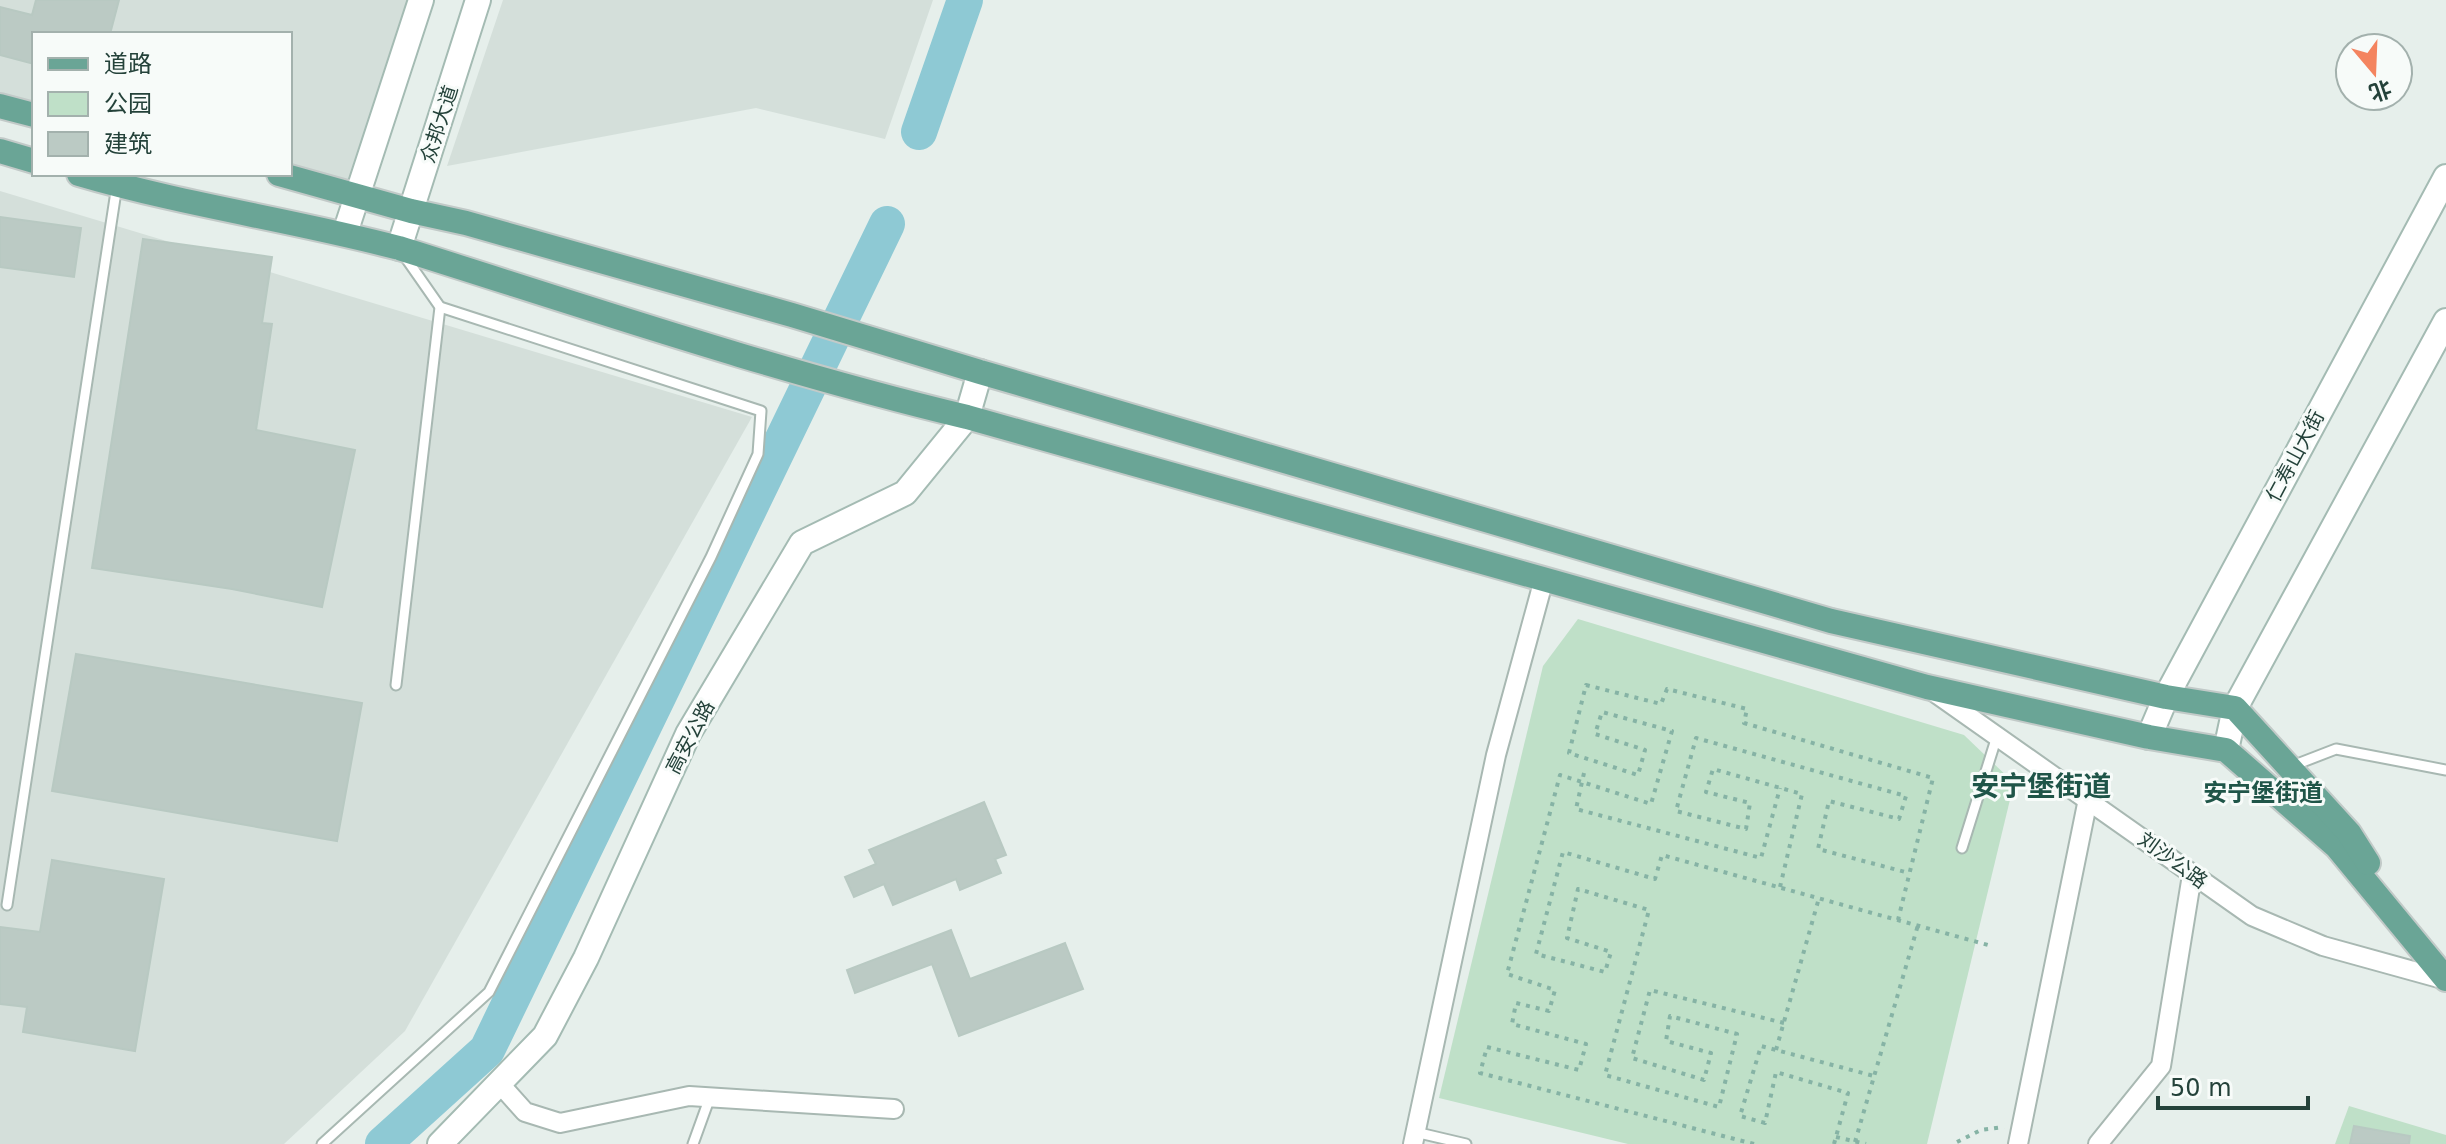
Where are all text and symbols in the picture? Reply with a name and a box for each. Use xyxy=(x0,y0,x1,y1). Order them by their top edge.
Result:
legend xyxy=(32,32,292,176)
north arrow xyxy=(2334,32,2414,112)
text: 道路 xyxy=(104,50,152,78)
text: 北 xyxy=(2366,75,2395,106)
street label: 众邦大道 xyxy=(415,82,463,166)
text: 公园 xyxy=(104,90,152,118)
text: 建筑 xyxy=(104,130,152,158)
street label: 仁寿山大街 xyxy=(2261,406,2329,506)
street label: 高安公路 xyxy=(661,696,719,778)
district label: 安宁堡街道 xyxy=(1971,770,2111,803)
district label: 安宁堡街道 xyxy=(2203,779,2323,807)
street label: 刘沙公路 xyxy=(2134,827,2212,893)
scale bar xyxy=(2158,1060,2308,1110)
text: 50 m xyxy=(2170,1074,2232,1102)

